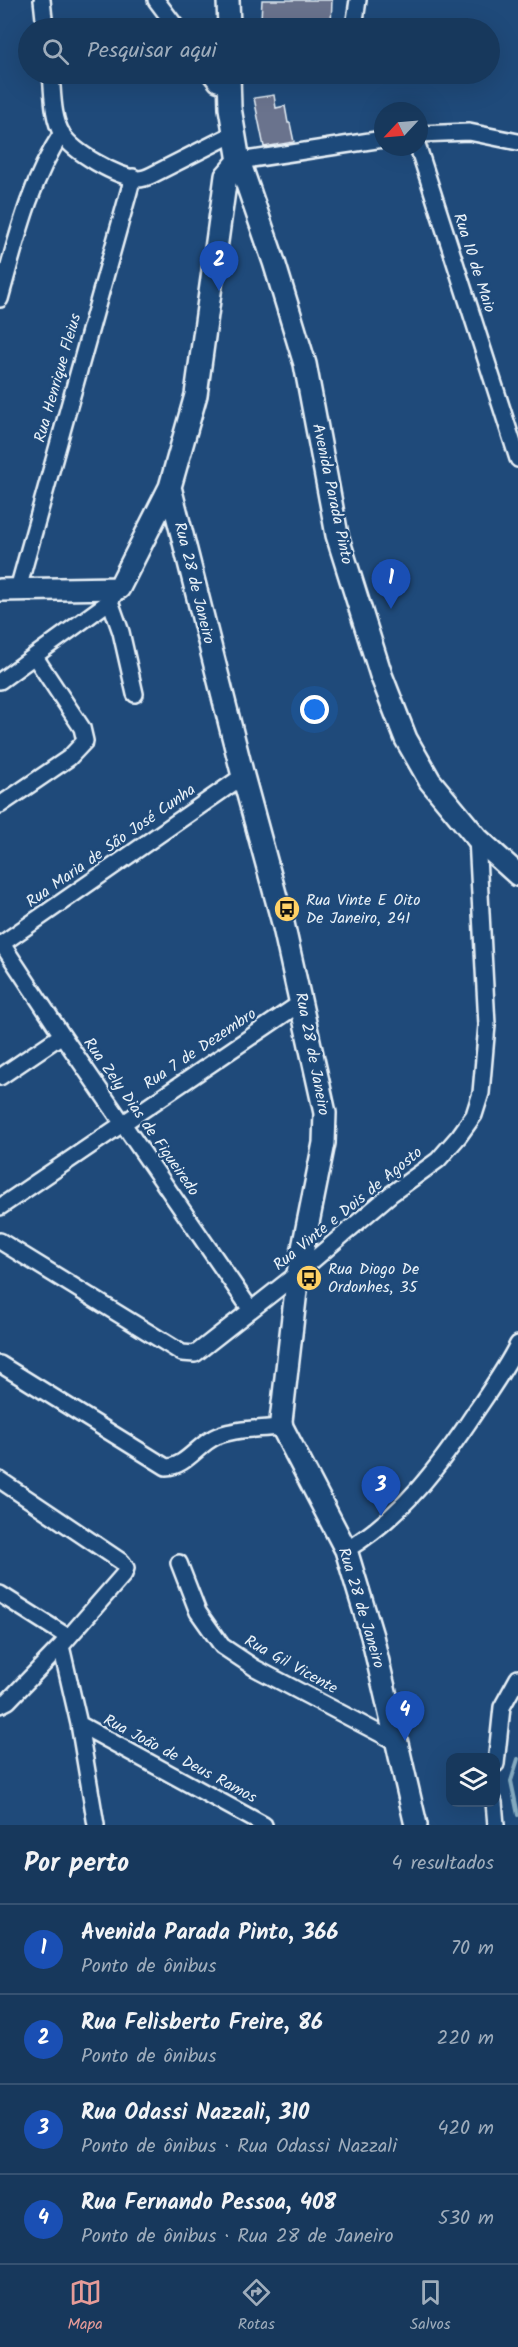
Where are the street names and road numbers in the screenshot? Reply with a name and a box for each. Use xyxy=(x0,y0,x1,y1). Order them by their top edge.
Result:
street label: Rua 10 de Maio xyxy=(446,210,502,316)
street label: Rua Henrique Fleius xyxy=(28,310,88,445)
street label: Avenida Parada Pinto xyxy=(305,421,359,567)
street label: Rua 28 de Janeiro xyxy=(167,519,221,647)
street label: Rua Maria de São José Cunha xyxy=(21,778,201,914)
street label: Rua 28 de Janeiro xyxy=(288,990,336,1118)
street label: Rua 7 de Dezembro xyxy=(138,1002,262,1096)
street label: Rua Zely Dias de Figueiredo xyxy=(77,1033,205,1201)
street label: Rua Vinte e Dois de Agosto xyxy=(268,1141,428,1277)
street label: Rua 28 de Janeiro xyxy=(331,1545,391,1671)
street label: Rua Gil Vicente xyxy=(240,1629,342,1701)
street label: Rua João de Deus Ramos xyxy=(99,1708,261,1810)

